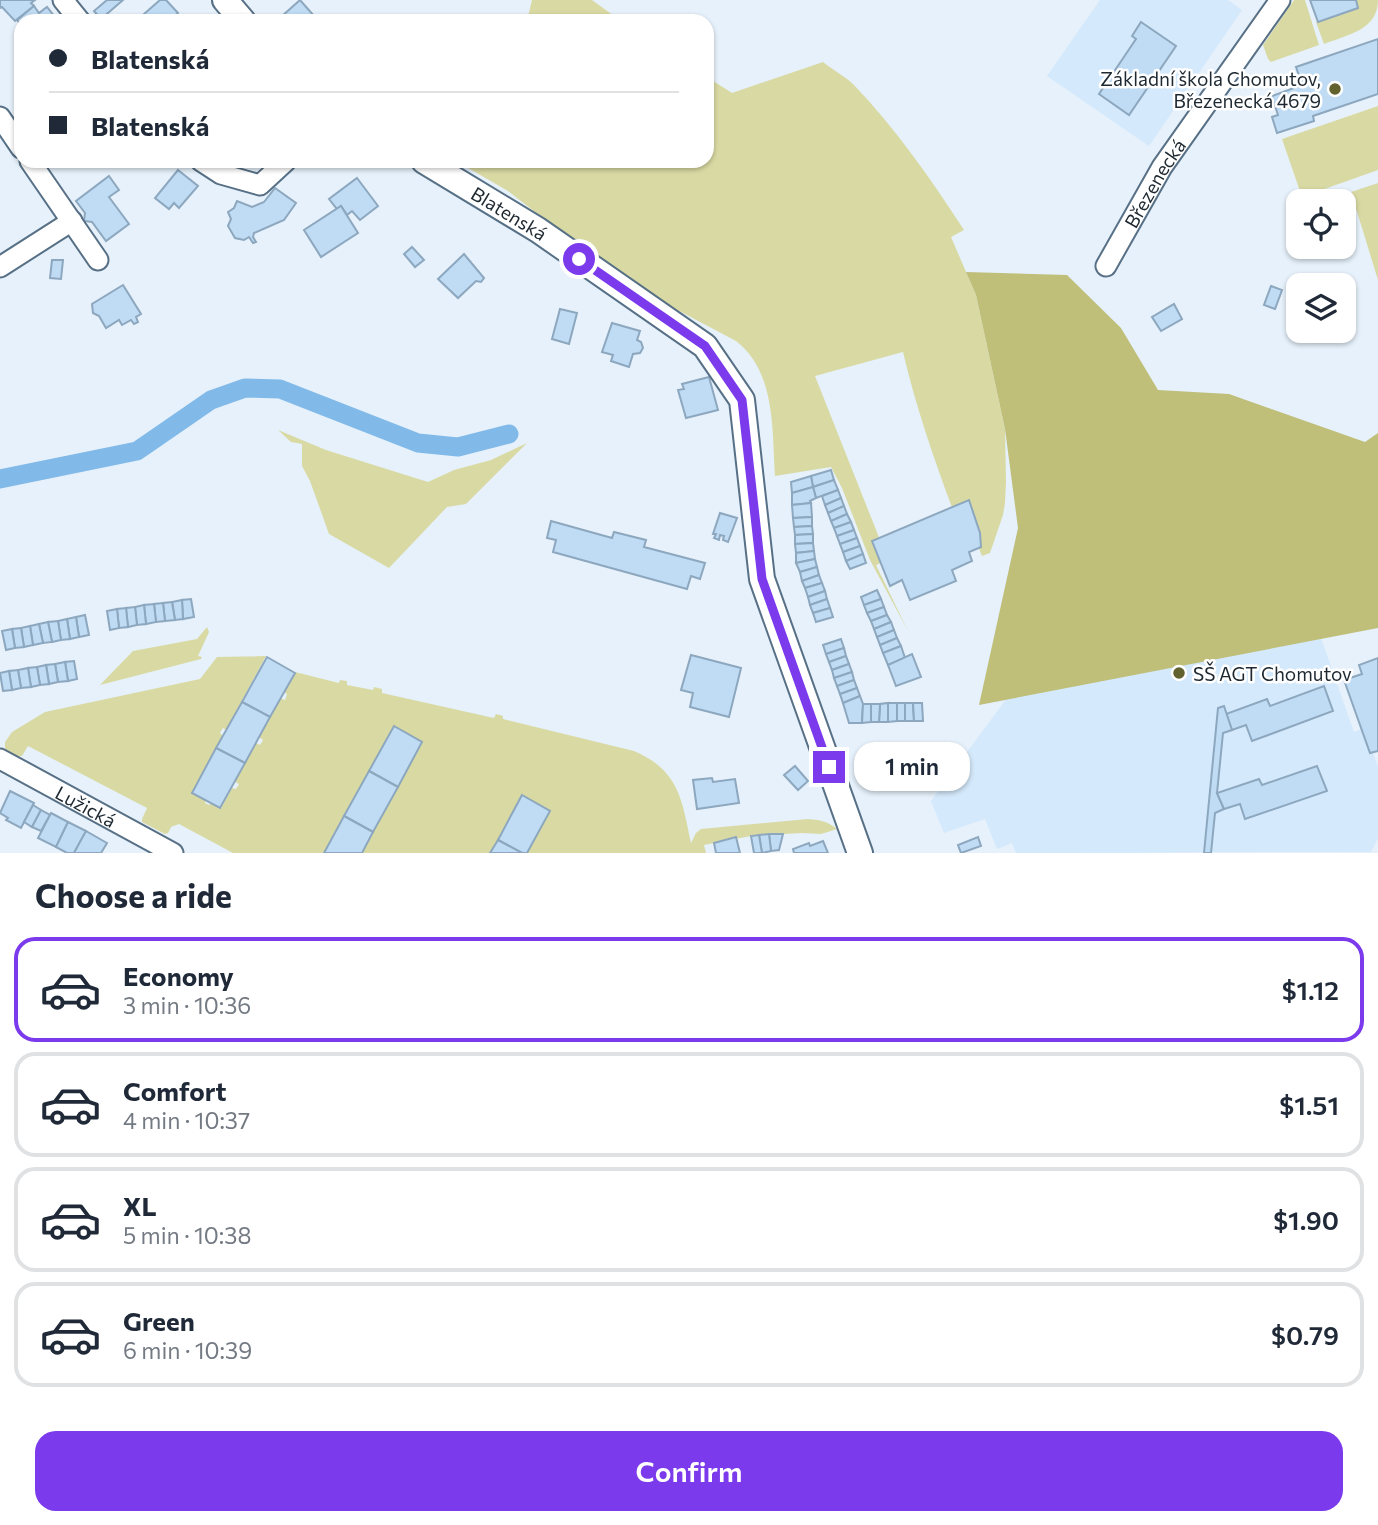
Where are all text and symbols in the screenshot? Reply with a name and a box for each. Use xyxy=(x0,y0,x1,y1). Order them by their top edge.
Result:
text: Blatenská xyxy=(91,43,209,74)
place label: Základní škola Chomutov, Březenecká 4679 xyxy=(1100,67,1321,112)
marker: Základní škola Chomutov, Březenecká 4679 xyxy=(1327,81,1343,97)
text: Blatenská xyxy=(91,110,209,141)
street label: Březenecká xyxy=(1119,134,1190,231)
street label: Blatenská xyxy=(467,181,552,245)
map controls xyxy=(1286,189,1356,343)
button: locate xyxy=(1286,189,1356,259)
route start xyxy=(563,243,595,275)
button: layers xyxy=(1286,273,1356,343)
place label: SŠ AGT Chomutov xyxy=(1193,661,1352,685)
marker: SŠ AGT Chomutov xyxy=(1171,665,1187,681)
callout: 1 min xyxy=(854,742,969,792)
route end xyxy=(813,751,845,783)
text: 1 min xyxy=(885,752,939,780)
street label: Lužická xyxy=(52,780,120,832)
text: Choose a ride xyxy=(35,875,232,915)
icon: car xyxy=(39,958,102,1021)
text: Economy xyxy=(123,960,234,991)
text: $1.12 xyxy=(1282,974,1339,1005)
text: 3 min · 10:36 xyxy=(123,991,251,1019)
icon: car xyxy=(39,1073,102,1136)
text: Comfort xyxy=(123,1075,226,1106)
text: $1.51 xyxy=(1279,1089,1339,1120)
text: 4 min · 10:37 xyxy=(123,1106,250,1134)
icon: car xyxy=(39,1188,102,1251)
text: XL xyxy=(123,1190,157,1221)
text: $1.90 xyxy=(1273,1204,1339,1235)
text: 5 min · 10:38 xyxy=(123,1221,251,1249)
icon: car xyxy=(39,1303,102,1366)
text: Green xyxy=(123,1305,195,1336)
text: $0.79 xyxy=(1271,1319,1339,1350)
text: 6 min · 10:39 xyxy=(123,1336,252,1364)
button: Confirm xyxy=(35,1431,1343,1511)

